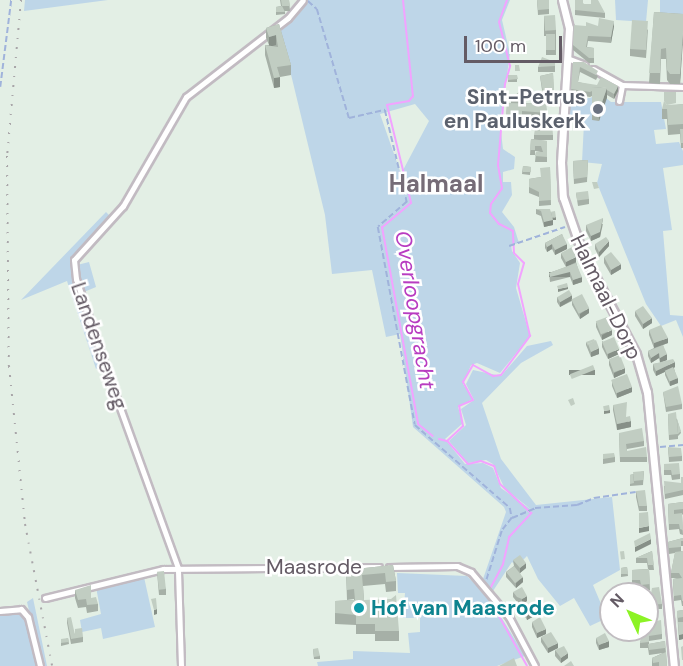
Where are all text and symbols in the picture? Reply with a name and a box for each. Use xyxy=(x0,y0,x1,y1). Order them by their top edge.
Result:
scale bar xyxy=(467,24,564,62)
text: 100 m xyxy=(475,34,526,58)
place label: Sint-Petrus en Pauluskerk xyxy=(444,84,586,134)
marker: Sint-Petrus en Pauluskerk xyxy=(591,102,605,116)
district label: Halmaal xyxy=(389,170,483,198)
water label: Overloopgracht xyxy=(389,229,441,391)
street label: Halmaal-Dorp xyxy=(565,230,647,364)
street label: Landenseweg xyxy=(65,279,133,413)
street label: Maasrode xyxy=(266,554,362,580)
north arrow xyxy=(599,582,659,642)
text: N xyxy=(606,589,629,612)
place label: Hof van Maasrode xyxy=(371,595,555,621)
marker: Hof van Maasrode xyxy=(352,601,366,615)

